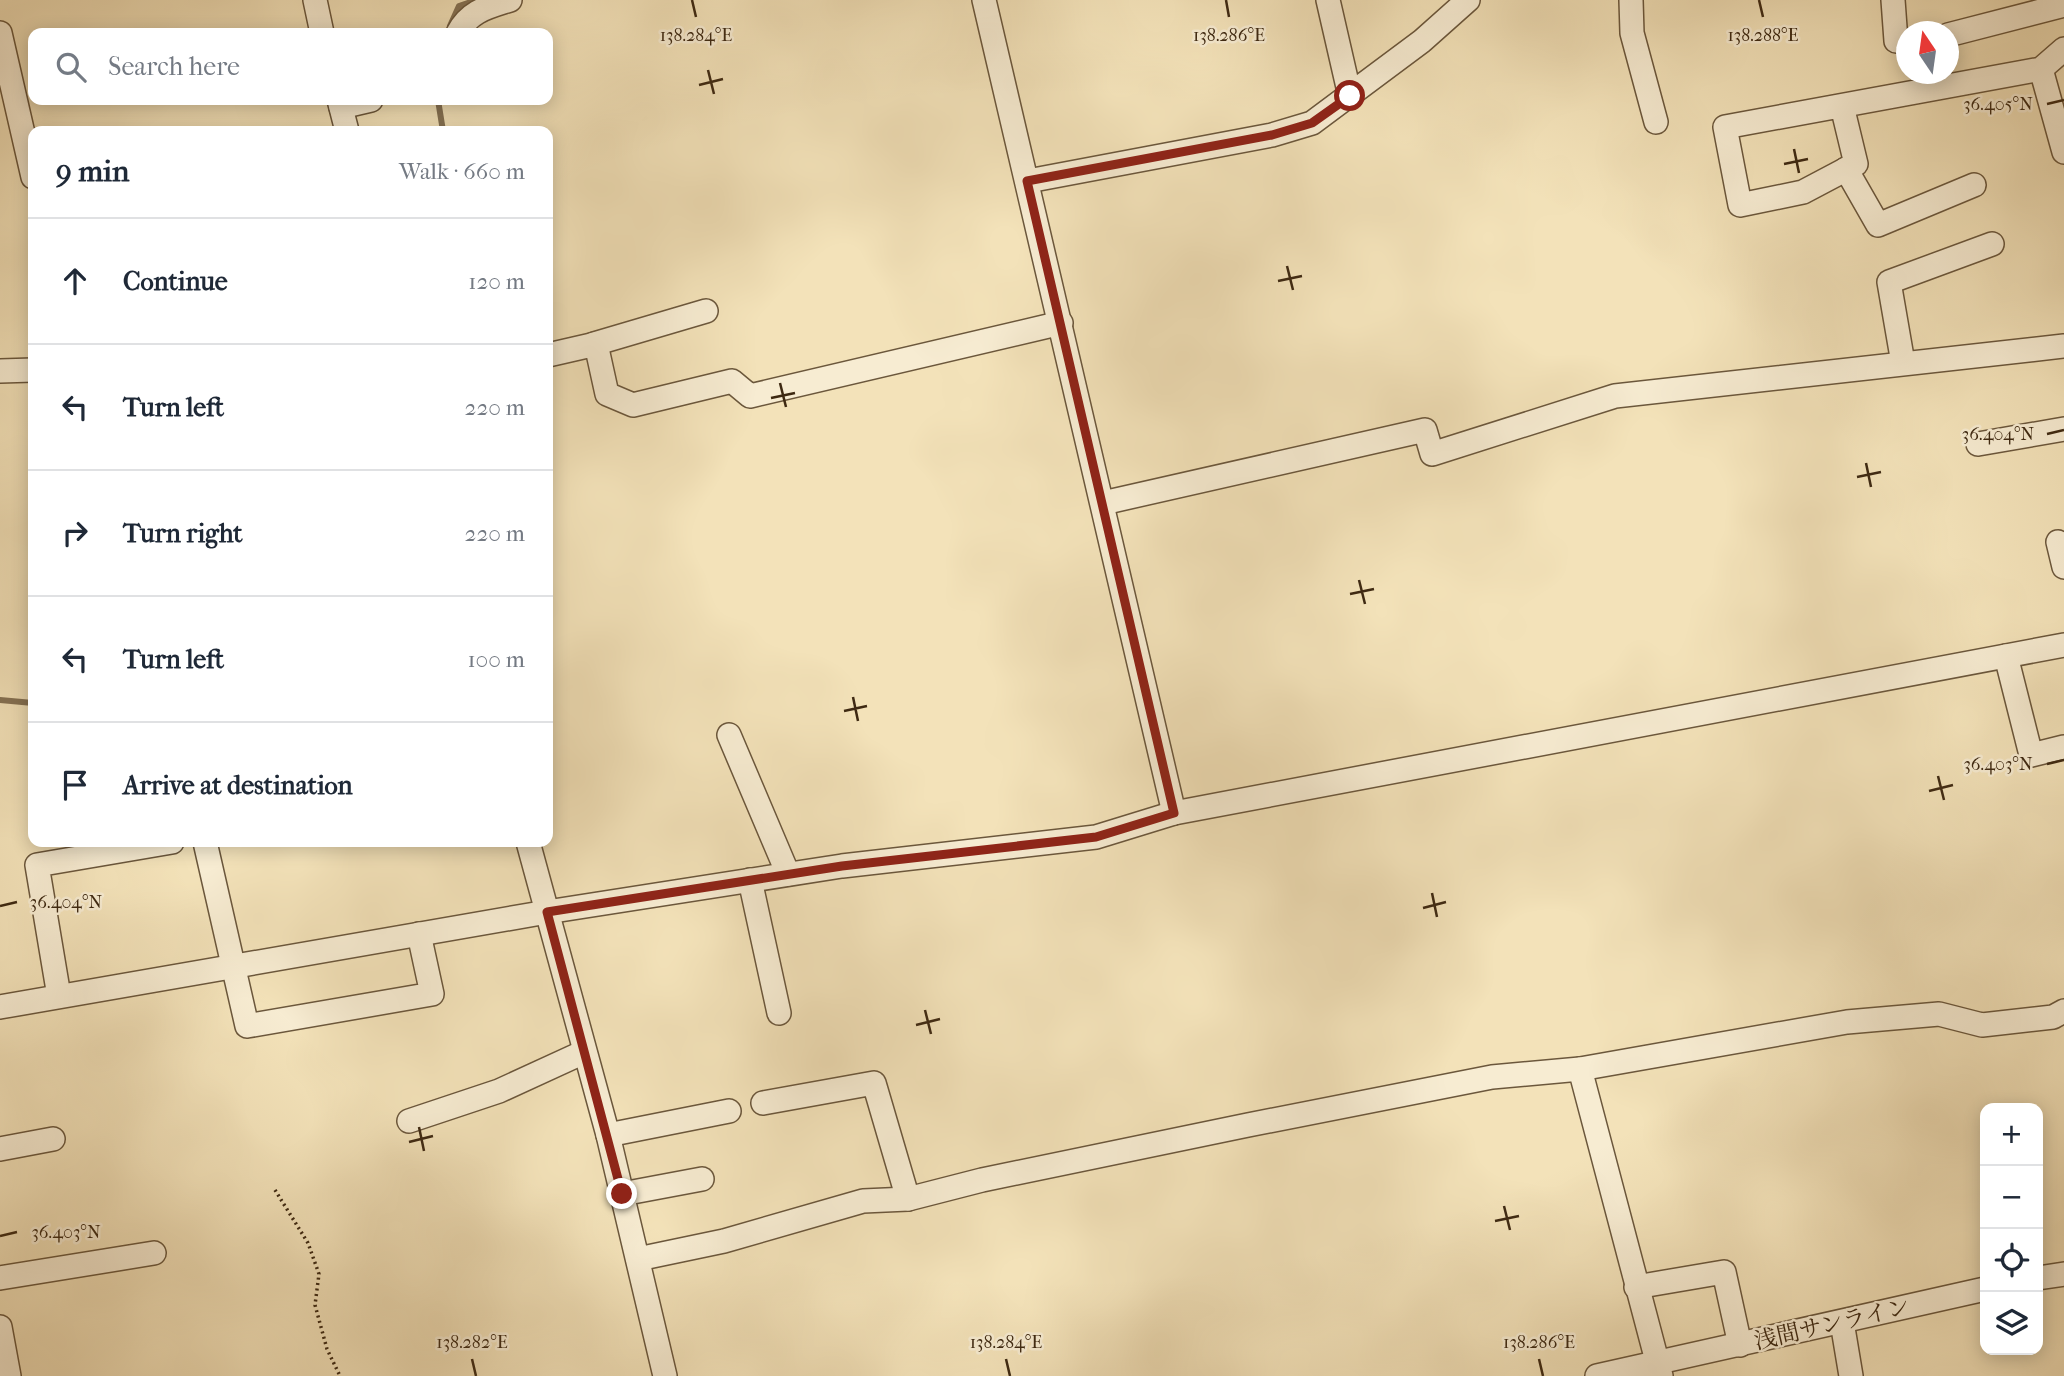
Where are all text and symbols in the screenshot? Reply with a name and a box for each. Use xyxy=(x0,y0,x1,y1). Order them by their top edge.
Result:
north arrow xyxy=(1896,21,1959,84)
text: 138.284°E xyxy=(660,25,732,46)
text: 138.286°E xyxy=(1193,25,1265,46)
text: 138.288°E xyxy=(1727,25,1799,46)
search box xyxy=(28,28,553,105)
icon: search xyxy=(52,48,90,86)
text: Search here xyxy=(108,51,240,82)
route start xyxy=(1334,80,1365,111)
text: 36.405°N xyxy=(1963,94,2033,115)
text: 9 min xyxy=(56,154,129,189)
text: Walk · 660 m xyxy=(399,158,525,185)
icon: ahead xyxy=(56,262,94,300)
text: Continue xyxy=(123,266,228,297)
text: 120 m xyxy=(468,268,525,295)
icon: left xyxy=(56,388,94,426)
text: Turn left xyxy=(123,392,224,423)
text: 220 m xyxy=(465,394,525,421)
text: 36.404°N xyxy=(1962,424,2034,445)
icon: right xyxy=(56,514,94,552)
text: Turn right xyxy=(123,518,243,549)
text: 220 m xyxy=(465,520,525,547)
icon: left xyxy=(56,640,94,678)
text: Turn left xyxy=(123,644,224,675)
text: 100 m xyxy=(467,646,525,673)
text: 36.403°N xyxy=(1963,754,2033,775)
icon: arrive xyxy=(56,766,94,804)
text: Arrive at destination xyxy=(123,770,353,801)
text: 36.404°N xyxy=(30,892,102,913)
map controls xyxy=(1980,1103,2043,1355)
button: + xyxy=(1980,1103,2043,1166)
button: − xyxy=(1980,1166,2043,1229)
route end xyxy=(606,1178,637,1209)
text: 36.403°N xyxy=(31,1222,101,1243)
button: locate xyxy=(1980,1229,2043,1292)
button: layers xyxy=(1980,1292,2043,1355)
street label: 浅間サンライン xyxy=(1751,1293,1913,1355)
text: 138.282°E xyxy=(436,1332,508,1353)
text: 138.284°E xyxy=(970,1332,1042,1353)
text: 138.286°E xyxy=(1503,1332,1575,1353)

